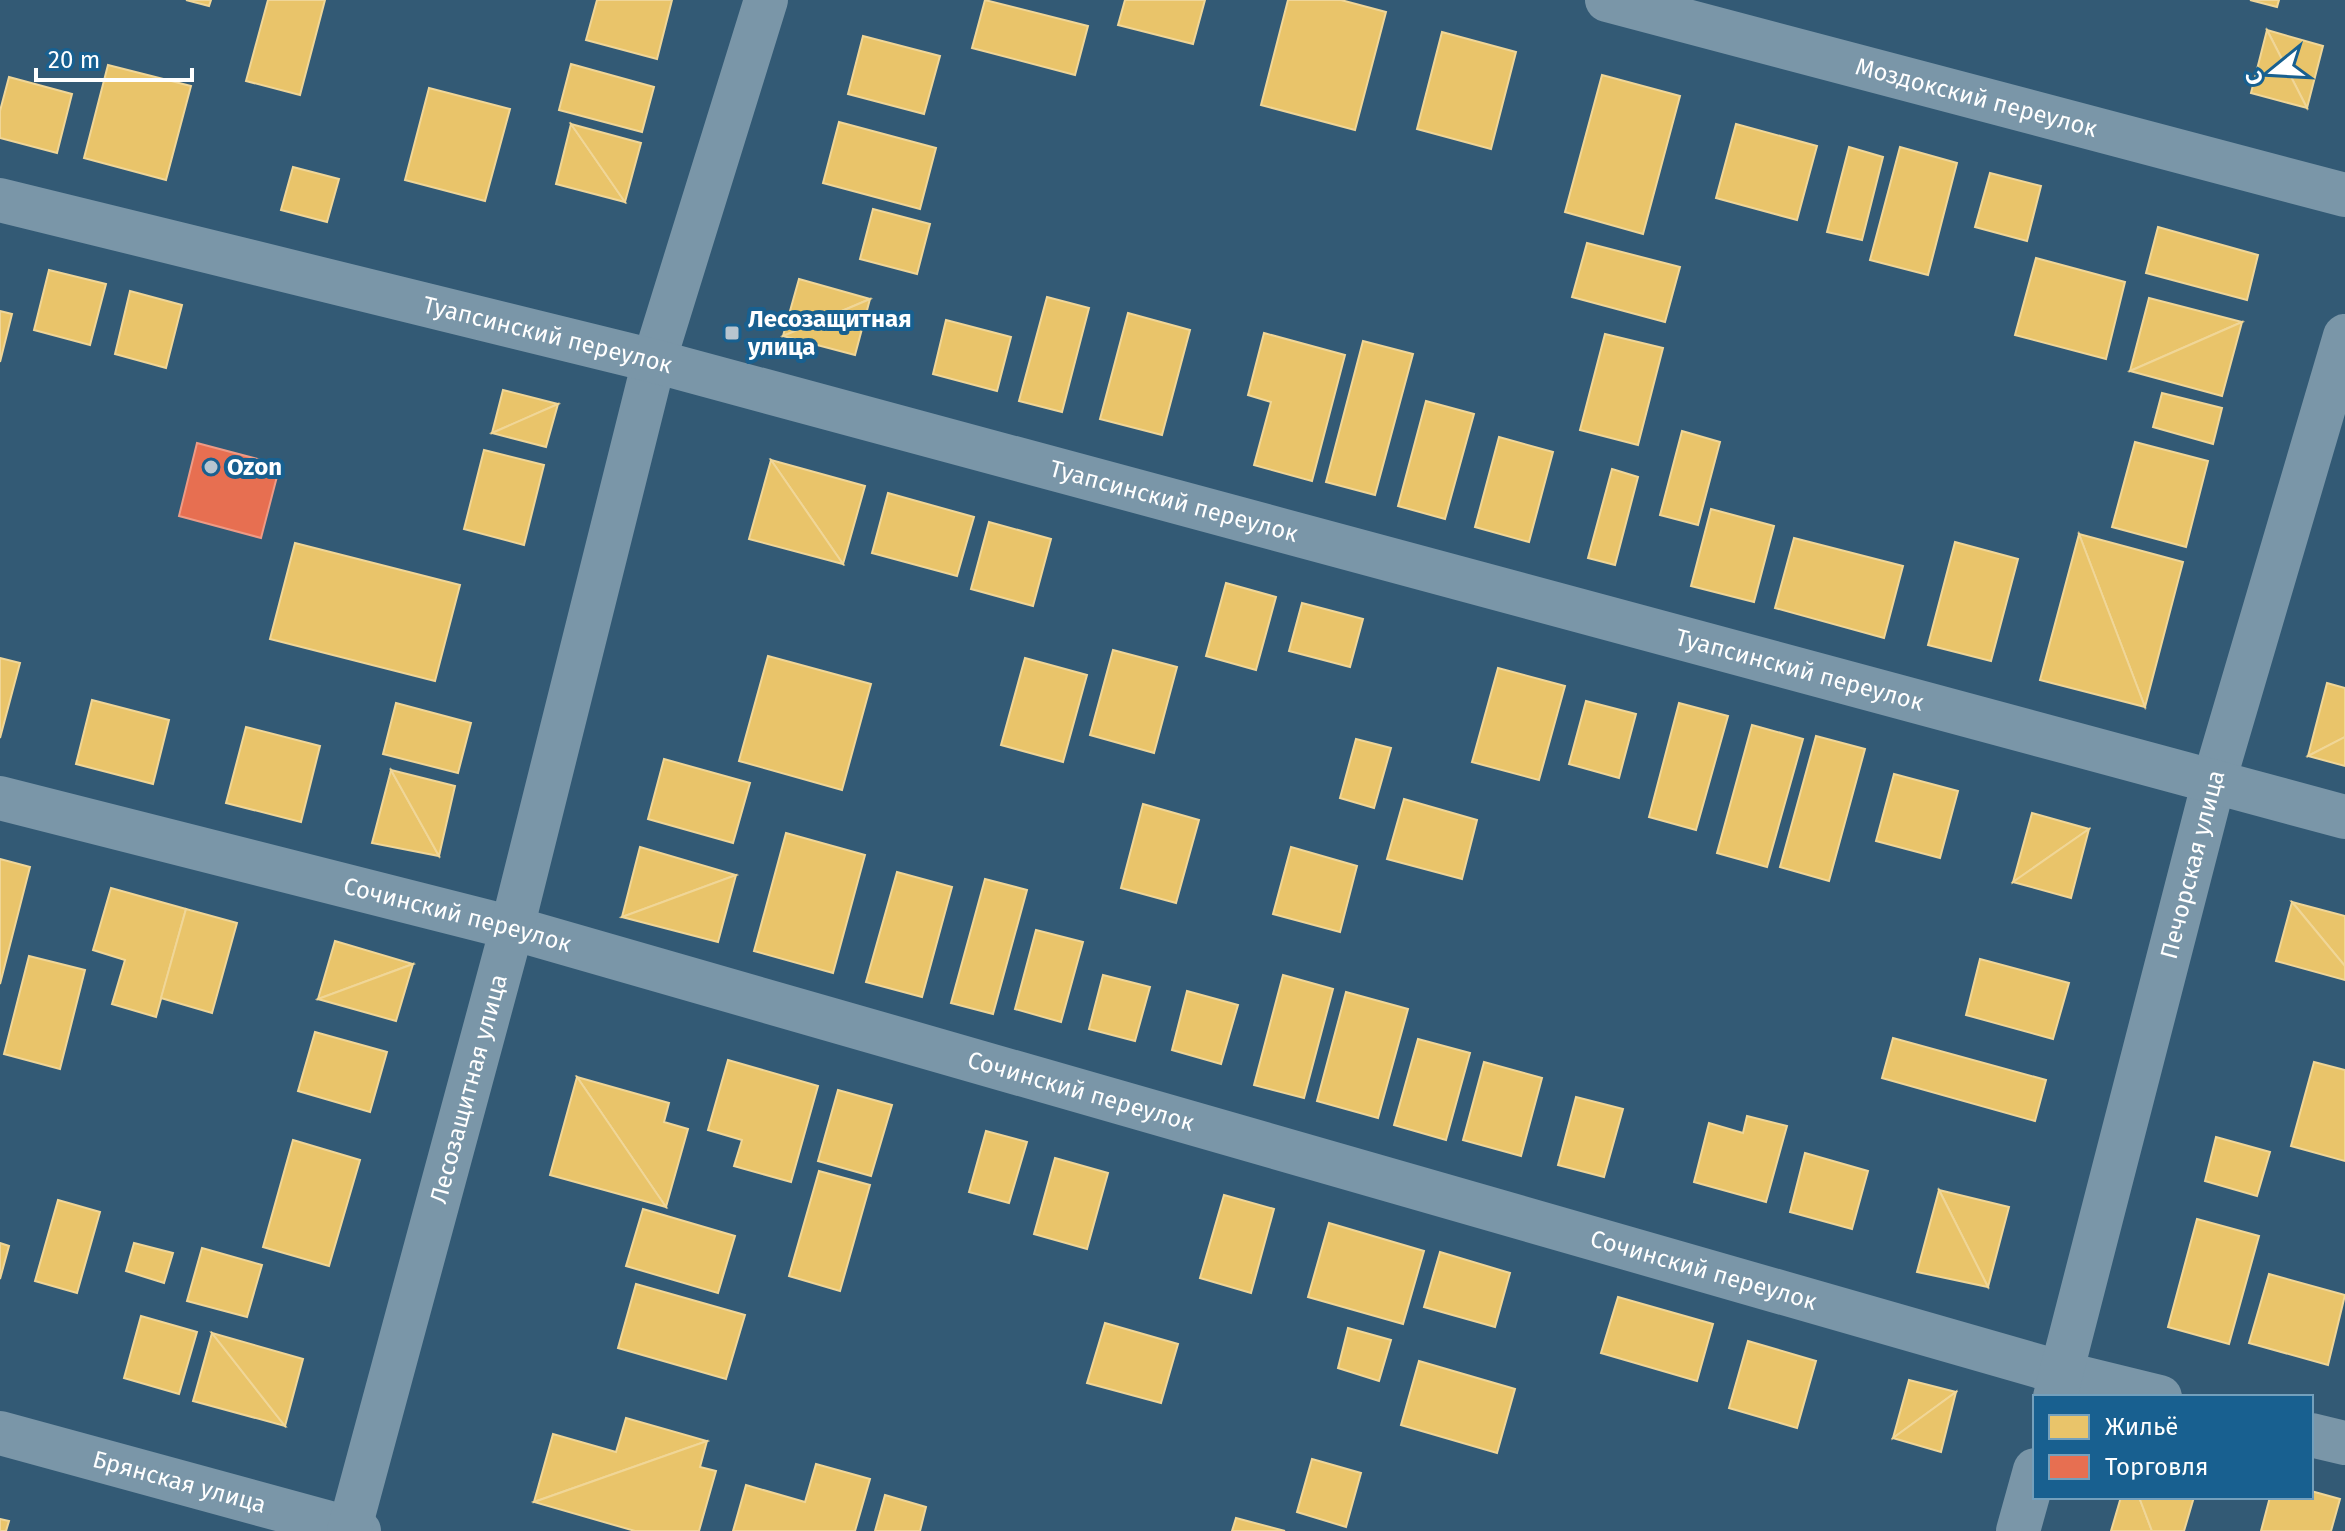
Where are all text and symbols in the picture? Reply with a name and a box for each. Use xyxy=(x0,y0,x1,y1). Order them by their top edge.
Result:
scale bar xyxy=(36,32,192,82)
north arrow xyxy=(2233,32,2313,112)
text: 20 m xyxy=(48,46,100,74)
street label: Моздокский переулок xyxy=(1852,52,2101,143)
text: С xyxy=(2240,68,2269,88)
street label: Туапсинский переулок xyxy=(420,291,676,379)
place label: Лесозащитная улица xyxy=(747,305,912,361)
marker: Лесозащитная улица xyxy=(723,324,741,342)
place label: Ozon xyxy=(227,453,282,481)
street label: Туапсинский переулок xyxy=(1047,454,1302,548)
marker: Ozon xyxy=(202,458,220,476)
street label: Туапсинский переулок xyxy=(1672,623,1927,717)
street label: Печорская улица xyxy=(2155,767,2230,962)
street label: Сочинский переулок xyxy=(340,872,575,958)
street label: Лесозащитная улица xyxy=(424,971,513,1207)
street label: Сочинский переулок xyxy=(964,1045,1198,1137)
street label: Сочинский переулок xyxy=(1587,1224,1821,1316)
legend xyxy=(2033,1395,2313,1499)
text: Жильё xyxy=(2105,1413,2178,1441)
street label: Брянская улица xyxy=(90,1445,269,1519)
text: Торговля xyxy=(2105,1453,2208,1481)

